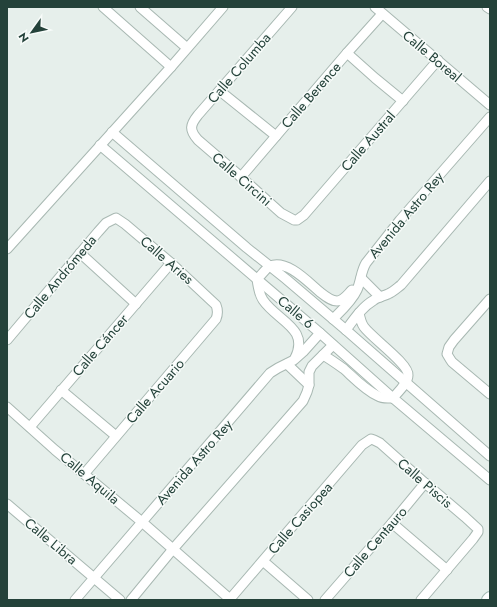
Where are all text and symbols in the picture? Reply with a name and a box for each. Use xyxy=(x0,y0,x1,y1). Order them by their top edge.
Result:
north arrow xyxy=(12,12,52,52)
street label: Calle Boreal xyxy=(398,25,466,87)
street label: Calle Columba xyxy=(203,28,275,108)
text: N xyxy=(15,29,33,45)
street label: Calle Berence xyxy=(276,57,346,133)
street label: Calle Austral xyxy=(336,106,400,176)
street label: Calle Circini xyxy=(208,147,276,211)
street label: Avenida Astro Rey xyxy=(364,167,449,263)
street label: Calle Andrómeda xyxy=(19,231,101,323)
street label: Calle Aries xyxy=(136,231,198,289)
street label: Calle 6 xyxy=(273,291,319,333)
street label: Calle Cáncer xyxy=(67,309,133,380)
street label: Calle Acuario xyxy=(121,354,189,428)
street label: Avenida Astro Rey xyxy=(151,414,237,509)
street label: Calle Aquila xyxy=(56,447,124,509)
street label: Calle Piscis xyxy=(393,453,457,513)
street label: Calle Casiopea xyxy=(263,478,337,558)
street label: Calle Centauro xyxy=(339,502,412,582)
street label: Calle Libra xyxy=(20,513,82,569)

